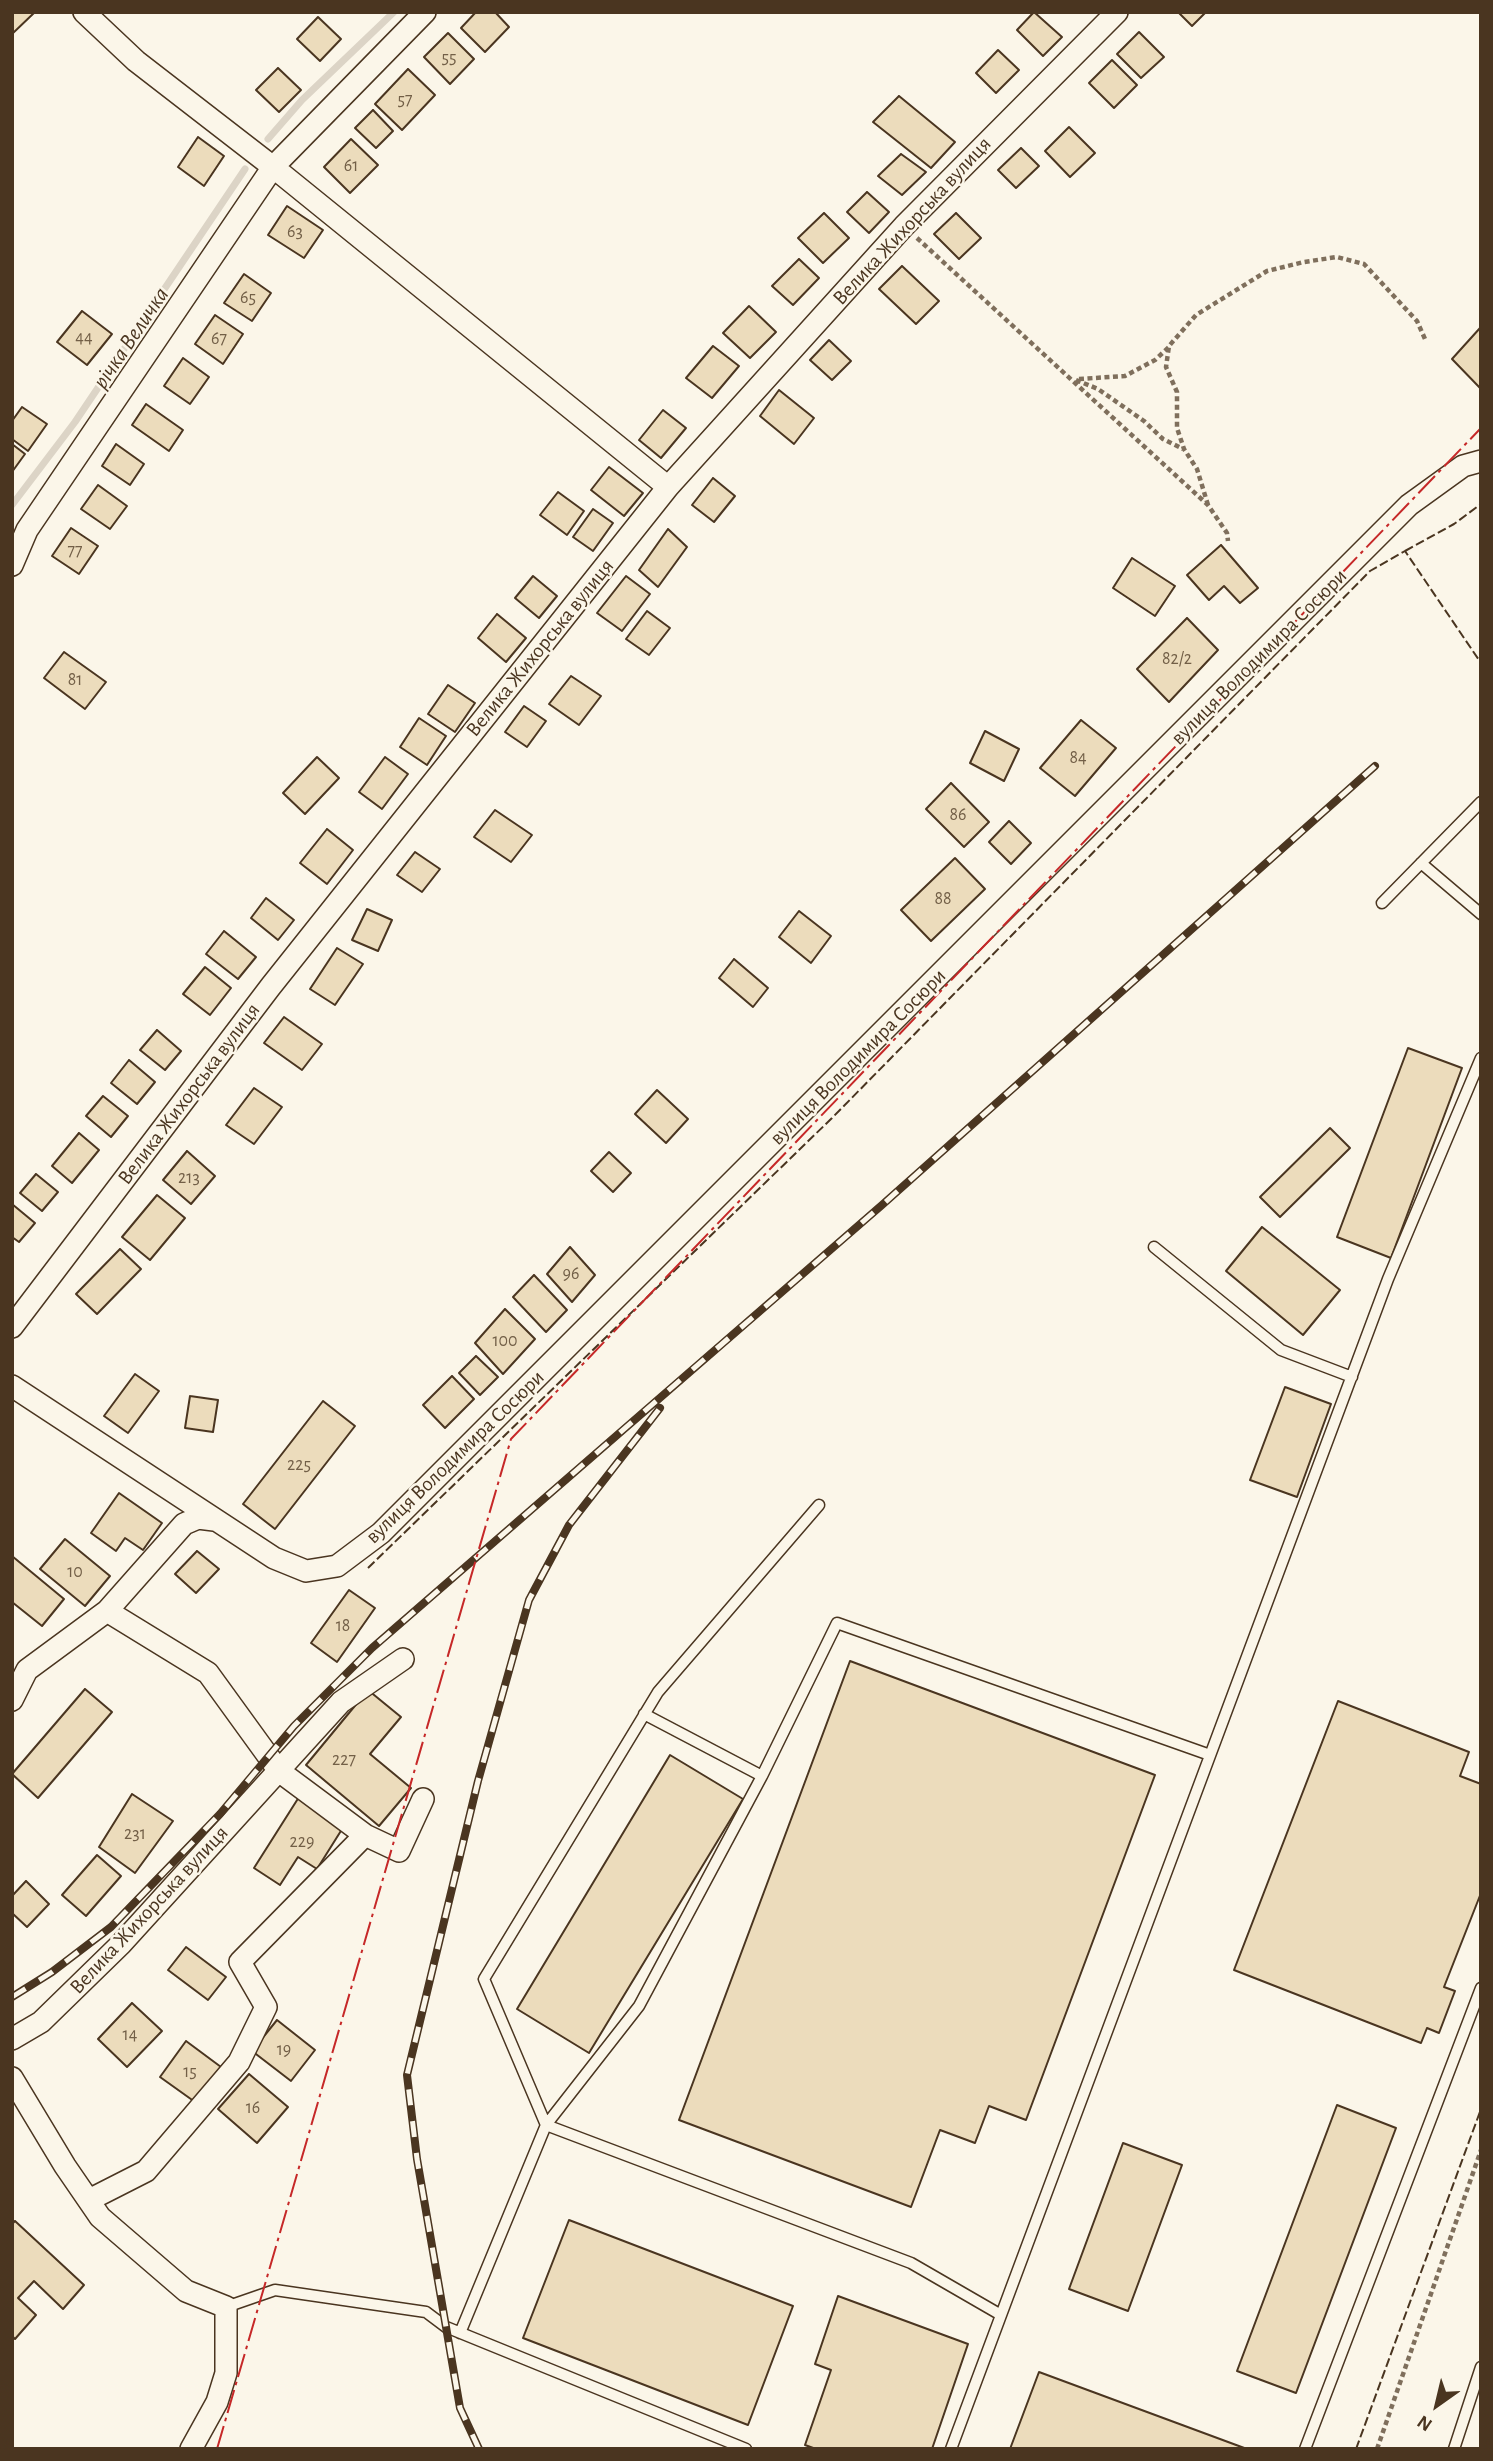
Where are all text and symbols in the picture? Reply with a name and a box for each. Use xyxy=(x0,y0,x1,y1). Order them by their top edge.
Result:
house number: 55 xyxy=(441,47,457,69)
house number: 57 xyxy=(397,89,413,111)
street label: Велика Жихорська вулиця xyxy=(827,132,997,310)
house number: 61 xyxy=(344,155,358,177)
house number: 63 xyxy=(287,221,303,243)
water label: річка Величка xyxy=(87,282,175,394)
house number: 65 xyxy=(240,287,256,309)
house number: 44 xyxy=(75,327,93,349)
house number: 67 xyxy=(211,328,227,350)
house number: 77 xyxy=(67,540,83,562)
street label: Велика Жихорська вулиця xyxy=(461,554,619,742)
street label: вулиця Володимира Сосюри xyxy=(1166,564,1352,750)
house number: 82/2 xyxy=(1162,648,1192,670)
house number: 81 xyxy=(68,669,82,691)
house number: 84 xyxy=(1069,747,1087,769)
house number: 86 xyxy=(950,804,966,826)
house number: 88 xyxy=(934,888,952,910)
street label: вулиця Володимира Сосюри xyxy=(765,964,951,1150)
street label: Велика Жихорська вулиця xyxy=(112,998,266,1190)
house number: 213 xyxy=(178,1167,200,1189)
house number: 96 xyxy=(563,1263,579,1285)
house number: 100 xyxy=(492,1330,518,1352)
street label: вулиця Володимира Сосюри xyxy=(360,1365,550,1549)
house number: 225 xyxy=(287,1454,311,1476)
house number: 10 xyxy=(67,1561,83,1583)
house number: 18 xyxy=(336,1615,350,1637)
house number: 227 xyxy=(332,1749,356,1771)
street label: Велика Жихорська вулиця xyxy=(64,1821,234,1999)
house number: 231 xyxy=(124,1823,146,1845)
house number: 229 xyxy=(290,1831,314,1853)
house number: 14 xyxy=(123,2024,137,2046)
house number: 19 xyxy=(277,2039,291,2061)
house number: 15 xyxy=(183,2061,197,2083)
house number: 16 xyxy=(246,2097,260,2119)
north arrow xyxy=(1402,2370,1472,2440)
text: N xyxy=(1414,2411,1436,2434)

